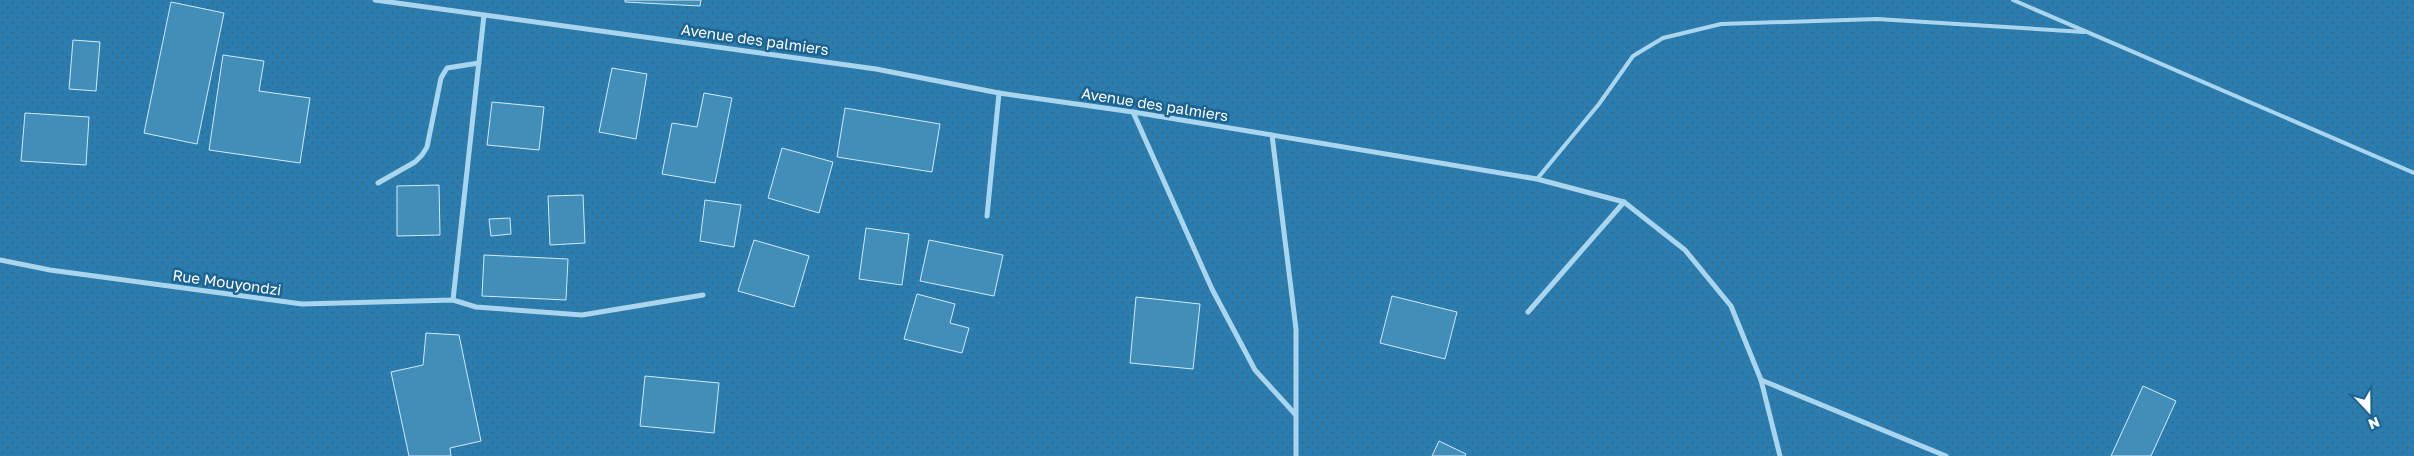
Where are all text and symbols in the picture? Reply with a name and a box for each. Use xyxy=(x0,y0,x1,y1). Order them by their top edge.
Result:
street label: Avenue des palmiers xyxy=(680,20,830,58)
street label: Avenue des palmiers xyxy=(1080,83,1230,125)
street label: Rue Mouyondzi xyxy=(171,265,283,299)
north arrow xyxy=(2344,386,2394,436)
text: N xyxy=(2366,414,2382,433)

